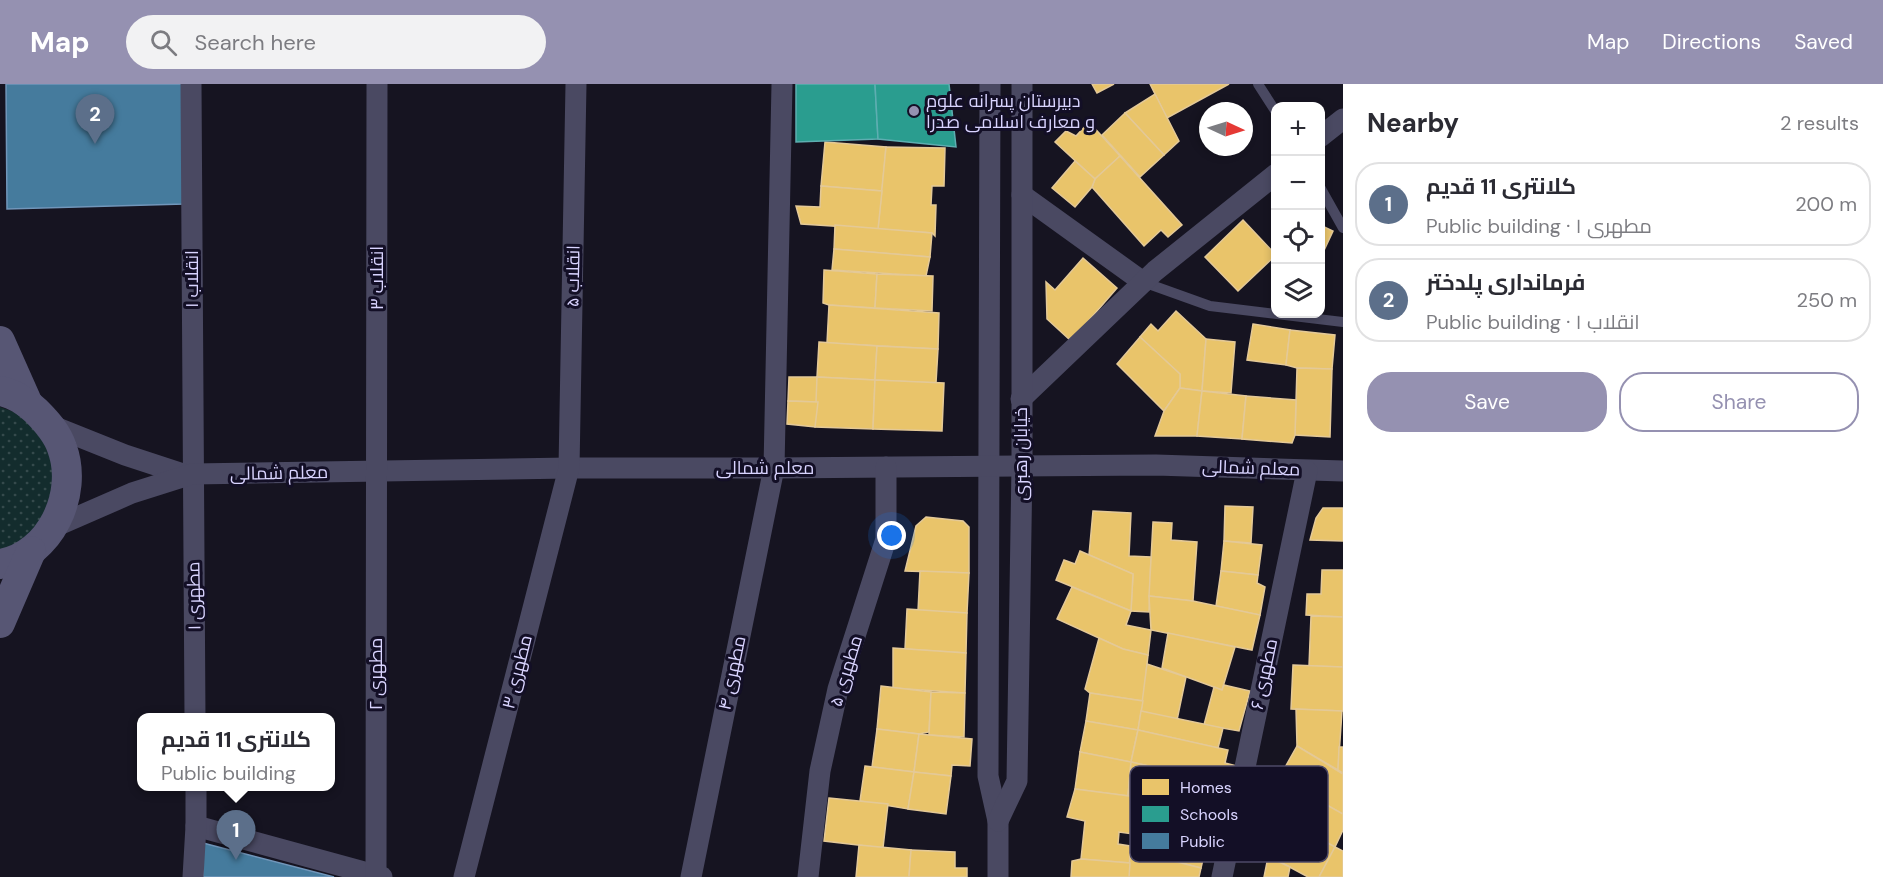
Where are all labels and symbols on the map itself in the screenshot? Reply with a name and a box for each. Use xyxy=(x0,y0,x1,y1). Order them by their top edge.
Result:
place label: دبیرستان پسرانه علوم و معارف اسلامی صدرا xyxy=(926,89,1095,134)
pin: 2 xyxy=(76,94,115,144)
north arrow xyxy=(1199,102,1253,156)
marker: دبیرستان پسرانه علوم و معارف اسلامی صدرا xyxy=(907,104,921,118)
street label: انقلاب ۵ xyxy=(560,245,586,307)
street label: انقلاب ۳ xyxy=(365,246,389,310)
street label: انقلاب ۱ xyxy=(180,250,204,308)
street label: خیابان رهبری xyxy=(1009,407,1033,501)
street label: معلم شمالی xyxy=(1201,454,1301,482)
street label: معلم شمالی xyxy=(716,456,814,480)
street label: معلم شمالی xyxy=(230,460,328,486)
your location xyxy=(877,521,906,550)
street label: مطهری ۱ xyxy=(181,561,207,631)
street label: مطهری ۳ xyxy=(496,633,538,711)
street label: مطهری ۵ xyxy=(824,633,868,709)
street label: مطهری ۴ xyxy=(712,634,752,712)
street label: مطهری ۶ xyxy=(1245,636,1283,712)
street label: مطهری ۲ xyxy=(364,638,388,710)
legend xyxy=(1130,766,1328,862)
text: Homes xyxy=(1180,777,1232,798)
text: Schools xyxy=(1180,804,1238,825)
pin: 1 xyxy=(216,810,256,860)
text: Public xyxy=(1180,831,1225,852)

